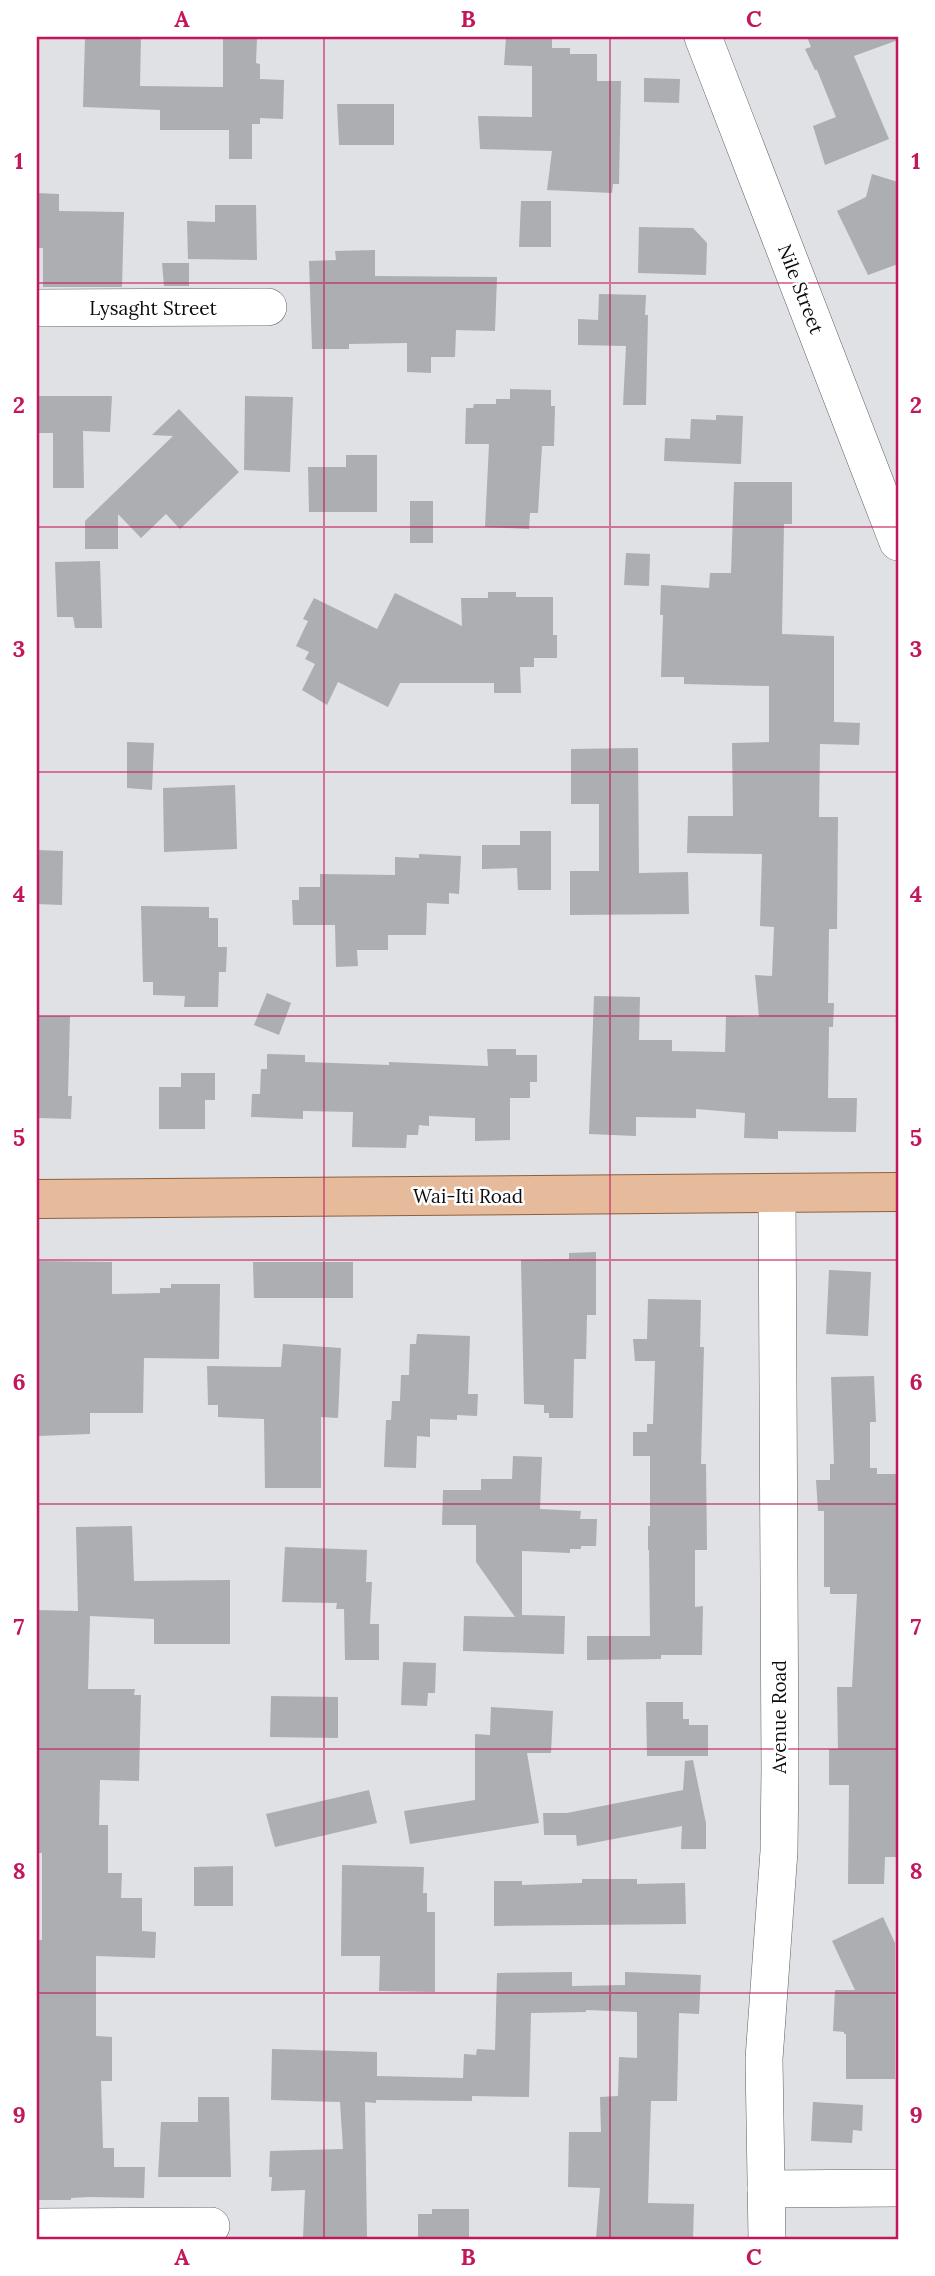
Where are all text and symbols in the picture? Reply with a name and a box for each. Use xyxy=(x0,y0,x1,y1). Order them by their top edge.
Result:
text: A xyxy=(174,4,190,33)
text: B xyxy=(460,4,476,33)
text: C xyxy=(746,4,762,33)
text: 1 xyxy=(14,146,24,175)
text: 1 xyxy=(911,146,921,175)
street label: Nile Street xyxy=(773,241,829,338)
street label: Lysaght Street xyxy=(89,296,217,320)
text: 2 xyxy=(13,390,25,419)
text: 2 xyxy=(910,390,922,419)
text: 3 xyxy=(13,634,25,663)
text: 3 xyxy=(910,634,922,663)
text: 4 xyxy=(13,879,25,908)
text: 4 xyxy=(910,879,922,908)
text: 5 xyxy=(13,1123,25,1152)
text: 5 xyxy=(910,1123,922,1152)
street label: Wai-Iti Road xyxy=(413,1184,523,1208)
text: 6 xyxy=(12,1367,26,1396)
text: 6 xyxy=(909,1367,923,1396)
text: 7 xyxy=(14,1612,25,1641)
text: 7 xyxy=(911,1612,922,1641)
street label: Avenue Road xyxy=(767,1660,791,1775)
text: 8 xyxy=(12,1856,26,1885)
text: 8 xyxy=(909,1856,923,1885)
text: 9 xyxy=(12,2100,26,2129)
text: 9 xyxy=(909,2100,923,2129)
text: A xyxy=(174,2242,190,2271)
text: B xyxy=(460,2242,476,2271)
text: C xyxy=(746,2242,762,2271)

